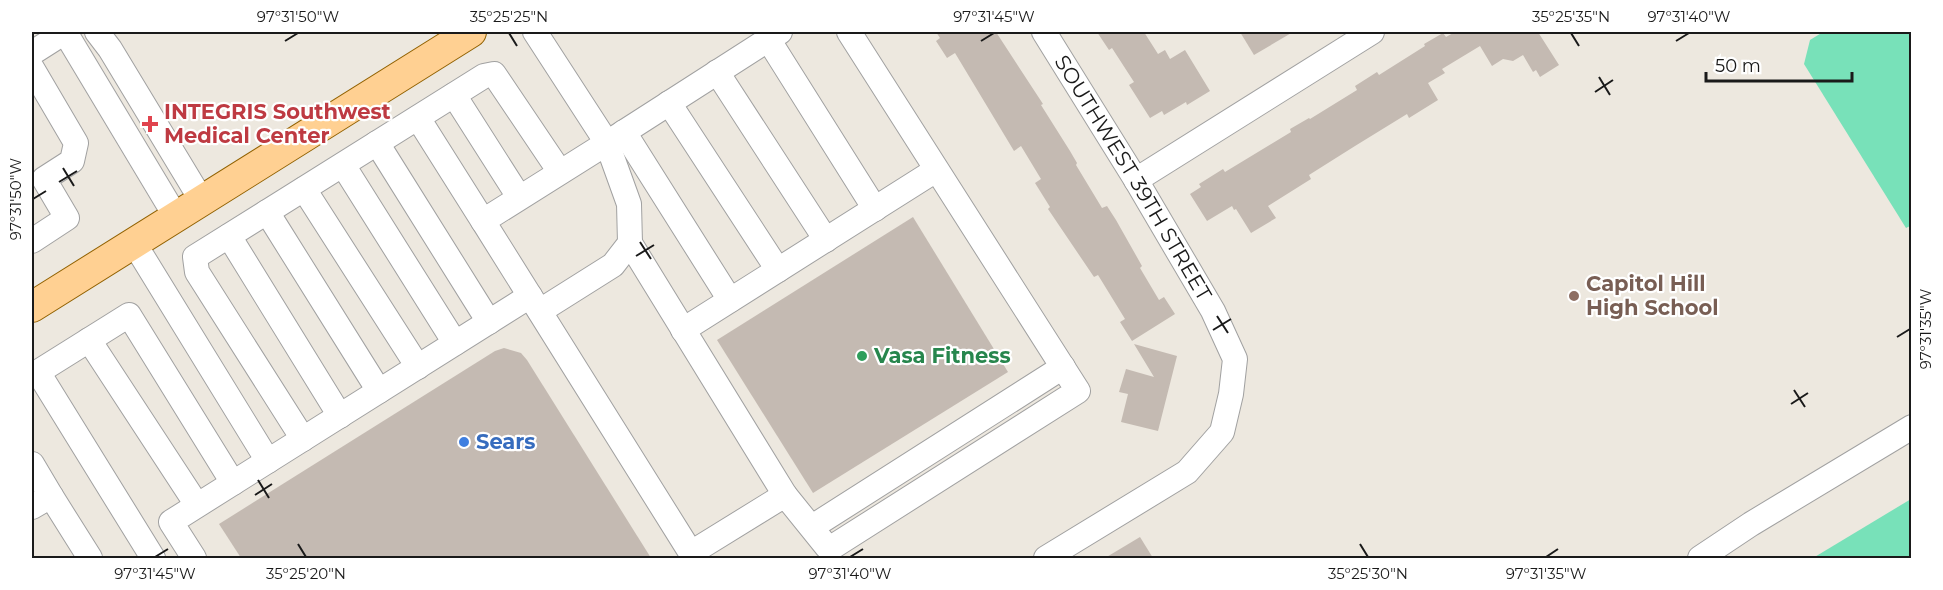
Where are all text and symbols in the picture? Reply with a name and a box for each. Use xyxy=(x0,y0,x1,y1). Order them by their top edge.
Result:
text: 97°31'50"W xyxy=(257,7,339,26)
text: 35°25'25"N xyxy=(470,7,548,26)
text: 97°31'45"W xyxy=(953,7,1035,26)
text: 35°25'35"N xyxy=(1532,7,1610,26)
text: 97°31'40"W xyxy=(1648,7,1731,26)
scale bar xyxy=(1706,45,1852,83)
street label: SOUTHWEST 39TH STREET xyxy=(1050,51,1217,305)
text: 50 m xyxy=(1715,55,1761,77)
place label: INTEGRIS Southwest Medical Center xyxy=(164,99,391,148)
marker: INTEGRIS Southwest Medical Center xyxy=(141,115,159,133)
text: 97°31'50"W xyxy=(6,158,25,240)
place label: Capitol Hill High School xyxy=(1586,271,1719,320)
text: 97°31'35"W xyxy=(1916,288,1935,369)
marker: Capitol Hill High School xyxy=(1567,289,1581,303)
place label: Vasa Fitness xyxy=(873,343,1011,368)
marker: Vasa Fitness xyxy=(855,349,869,363)
place label: Sears xyxy=(476,429,536,454)
marker: Sears xyxy=(457,435,471,449)
text: 97°31'45"W xyxy=(114,564,196,583)
text: 35°25'20"N xyxy=(266,564,346,583)
text: 97°31'40"W xyxy=(809,564,892,583)
text: 35°25'30"N xyxy=(1328,564,1408,583)
text: 97°31'35"W xyxy=(1506,564,1587,583)

